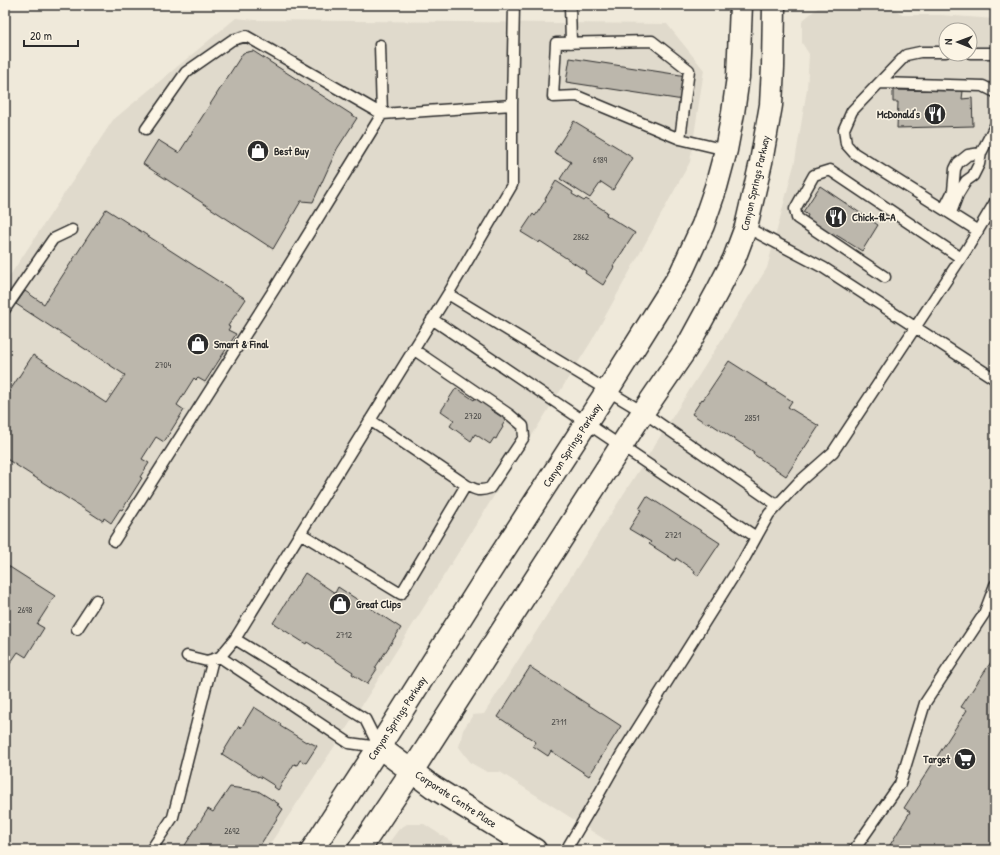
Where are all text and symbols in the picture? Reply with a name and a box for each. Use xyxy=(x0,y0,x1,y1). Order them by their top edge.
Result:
scale bar xyxy=(24,22,78,48)
north arrow xyxy=(938,22,978,62)
text: 20 m xyxy=(30,27,52,44)
text: N xyxy=(941,39,955,45)
restaurant icon: McDonald's xyxy=(922,101,948,127)
place label: McDonald's xyxy=(877,107,921,121)
street label: Canyon Springs Parkway xyxy=(737,134,773,232)
shop icon: Best Buy xyxy=(245,138,271,164)
place label: Best Buy xyxy=(274,144,309,159)
house number: 6189 xyxy=(593,154,608,166)
restaurant icon: Chick-fil-A xyxy=(823,204,849,230)
place label: Chick-fil-A xyxy=(852,210,896,224)
house number: 2862 xyxy=(573,231,590,243)
shop icon: Smart & Final xyxy=(185,331,211,357)
place label: Smart & Final xyxy=(214,337,270,351)
house number: 2704 xyxy=(155,359,172,371)
street label: Canyon Springs Parkway xyxy=(540,400,605,490)
house number: 2720 xyxy=(465,410,481,422)
house number: 2851 xyxy=(744,412,760,424)
house number: 2721 xyxy=(665,529,681,541)
shop icon: Great Clips xyxy=(327,591,353,617)
place label: Great Clips xyxy=(356,597,402,612)
house number: 2698 xyxy=(17,604,33,616)
house number: 2712 xyxy=(336,629,353,641)
street label: Canyon Springs Parkway xyxy=(365,673,430,763)
house number: 2711 xyxy=(551,716,567,728)
supermarket icon: Target xyxy=(952,746,978,772)
place label: Target xyxy=(922,752,951,767)
street label: Corporate Centre Place xyxy=(413,767,500,831)
house number: 2692 xyxy=(224,825,240,837)

